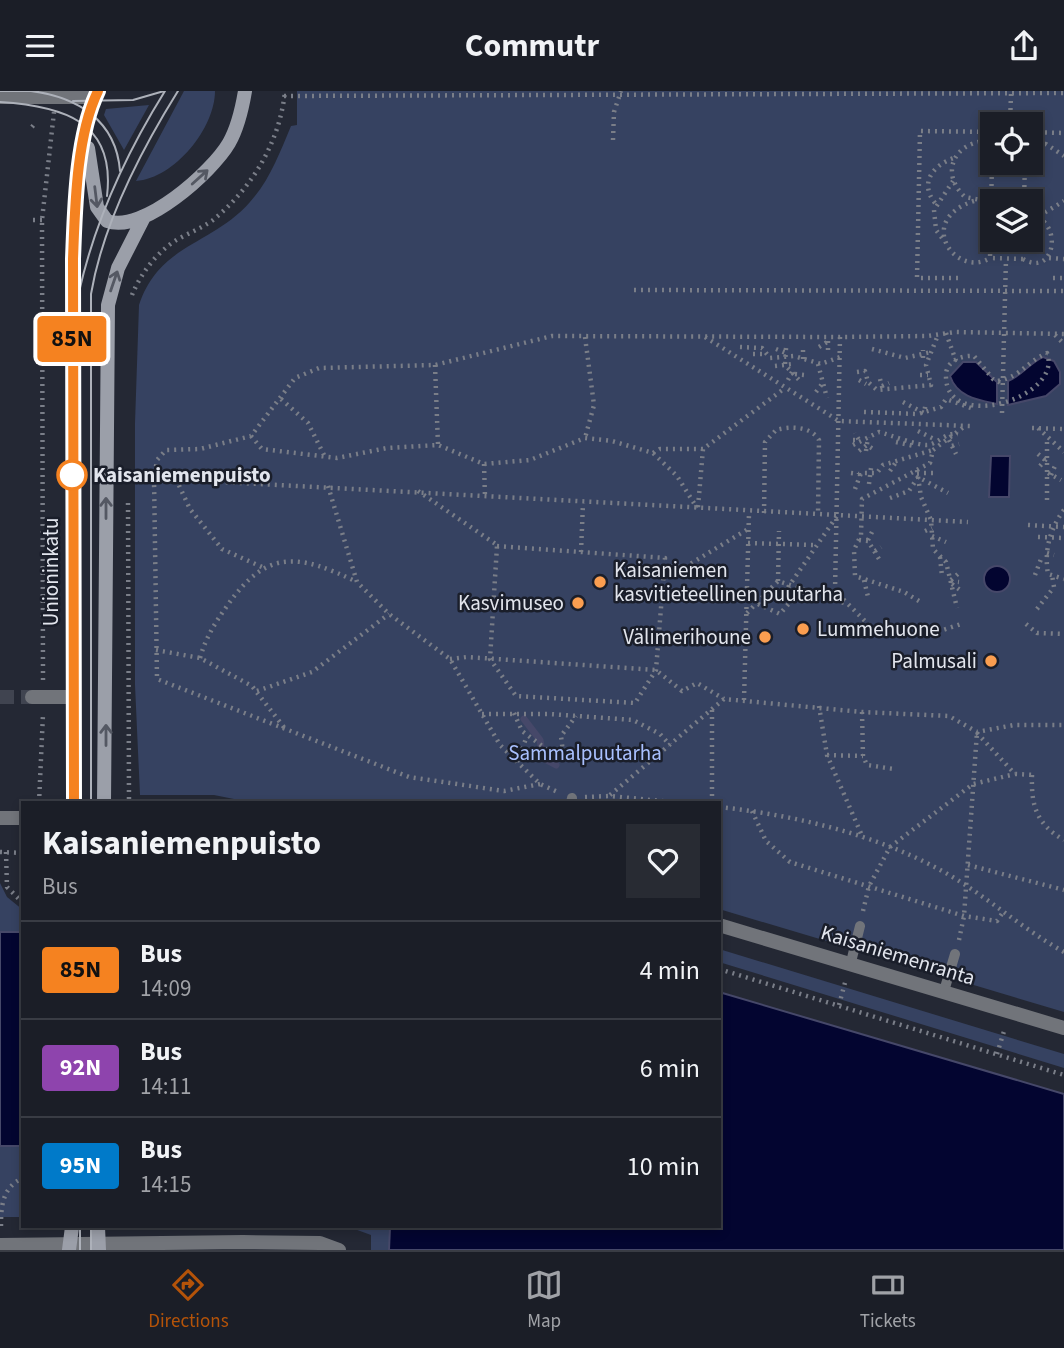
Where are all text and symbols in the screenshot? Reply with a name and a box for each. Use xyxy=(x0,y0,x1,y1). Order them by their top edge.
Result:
text: Commutr xyxy=(465,23,599,69)
icon: menu xyxy=(21,27,59,65)
icon: share xyxy=(1005,27,1043,65)
map controls xyxy=(980,112,1043,252)
button: locate xyxy=(980,112,1043,175)
one-way arrow xyxy=(191,169,209,185)
one-way arrow xyxy=(90,185,103,208)
button: layers xyxy=(980,189,1043,252)
one-way arrow xyxy=(109,270,121,292)
line badge: 85N xyxy=(32,316,112,362)
text: 85N xyxy=(51,321,93,356)
marker: Kaisaniemenpuisto xyxy=(57,460,87,490)
place label: Kaisaniemenpuisto xyxy=(93,460,271,490)
one-way arrow xyxy=(99,496,113,519)
street label: Unioninkatu xyxy=(36,518,66,626)
place label: Kaisaniemen kasvitieteellinen puutarha xyxy=(614,555,843,609)
marker: Kaisaniemen kasvitieteellinen puutarha xyxy=(592,574,608,590)
place label: Kasvimuseo xyxy=(458,588,564,618)
marker: Kasvimuseo xyxy=(570,595,586,611)
place label: Lummehuone xyxy=(817,614,940,644)
marker: Lummehuone xyxy=(795,621,811,637)
place label: Välimerihoune xyxy=(623,622,751,652)
marker: Välimerihoune xyxy=(757,629,773,645)
place label: Palmusali xyxy=(891,646,977,676)
marker: Palmusali xyxy=(983,653,999,669)
one-way arrow xyxy=(99,724,113,747)
park label: Sammalpuutarha xyxy=(508,738,662,768)
text: Kaisaniemenpuisto xyxy=(42,820,321,867)
button: heart xyxy=(626,824,700,898)
text: Bus xyxy=(42,870,78,903)
street label: Kaisaniemenranta xyxy=(817,917,979,993)
text: Bus xyxy=(140,935,182,972)
text: 85N xyxy=(60,952,101,987)
text: 4 min xyxy=(640,952,700,989)
text: 14:09 xyxy=(140,972,191,1005)
text: Bus xyxy=(140,1033,182,1070)
text: 92N xyxy=(60,1050,101,1085)
text: 6 min xyxy=(640,1050,700,1087)
text: 14:11 xyxy=(140,1070,191,1103)
text: Bus xyxy=(140,1131,182,1168)
text: 95N xyxy=(60,1148,101,1183)
text: 10 min xyxy=(627,1148,700,1185)
text: 14:15 xyxy=(140,1168,191,1201)
tab: Directions xyxy=(148,1266,229,1335)
tab: Map xyxy=(525,1266,563,1335)
tab: Tickets xyxy=(860,1266,916,1335)

